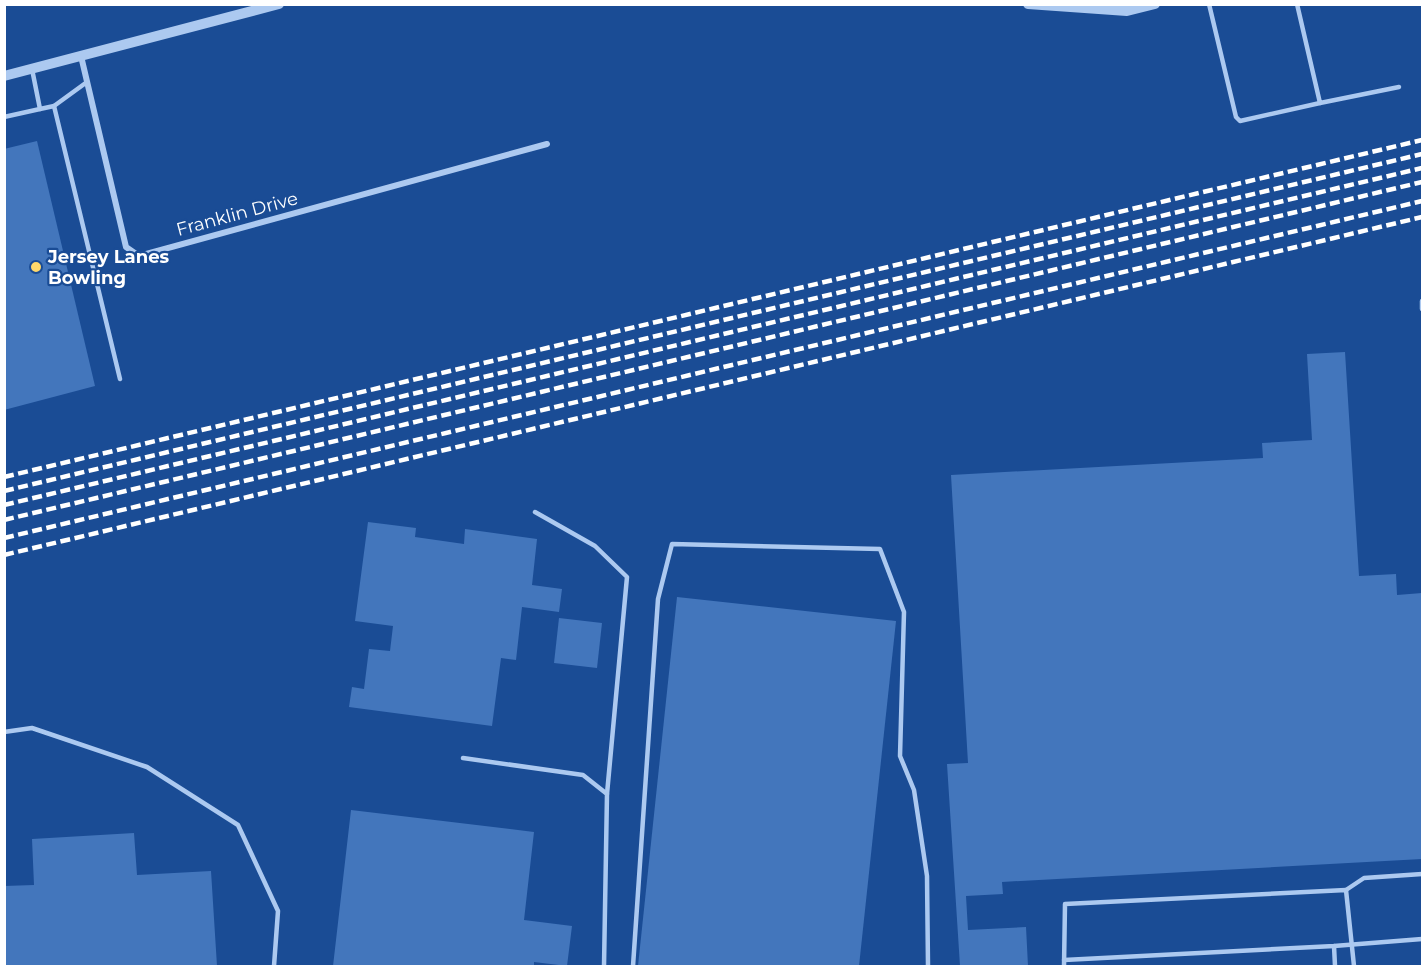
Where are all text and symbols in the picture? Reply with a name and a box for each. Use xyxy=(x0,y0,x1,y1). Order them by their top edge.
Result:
street label: Franklin Drive xyxy=(174,187,300,241)
place label: Jersey Lanes Bowling xyxy=(47,246,170,289)
marker: Jersey Lanes Bowling xyxy=(29,260,43,274)

